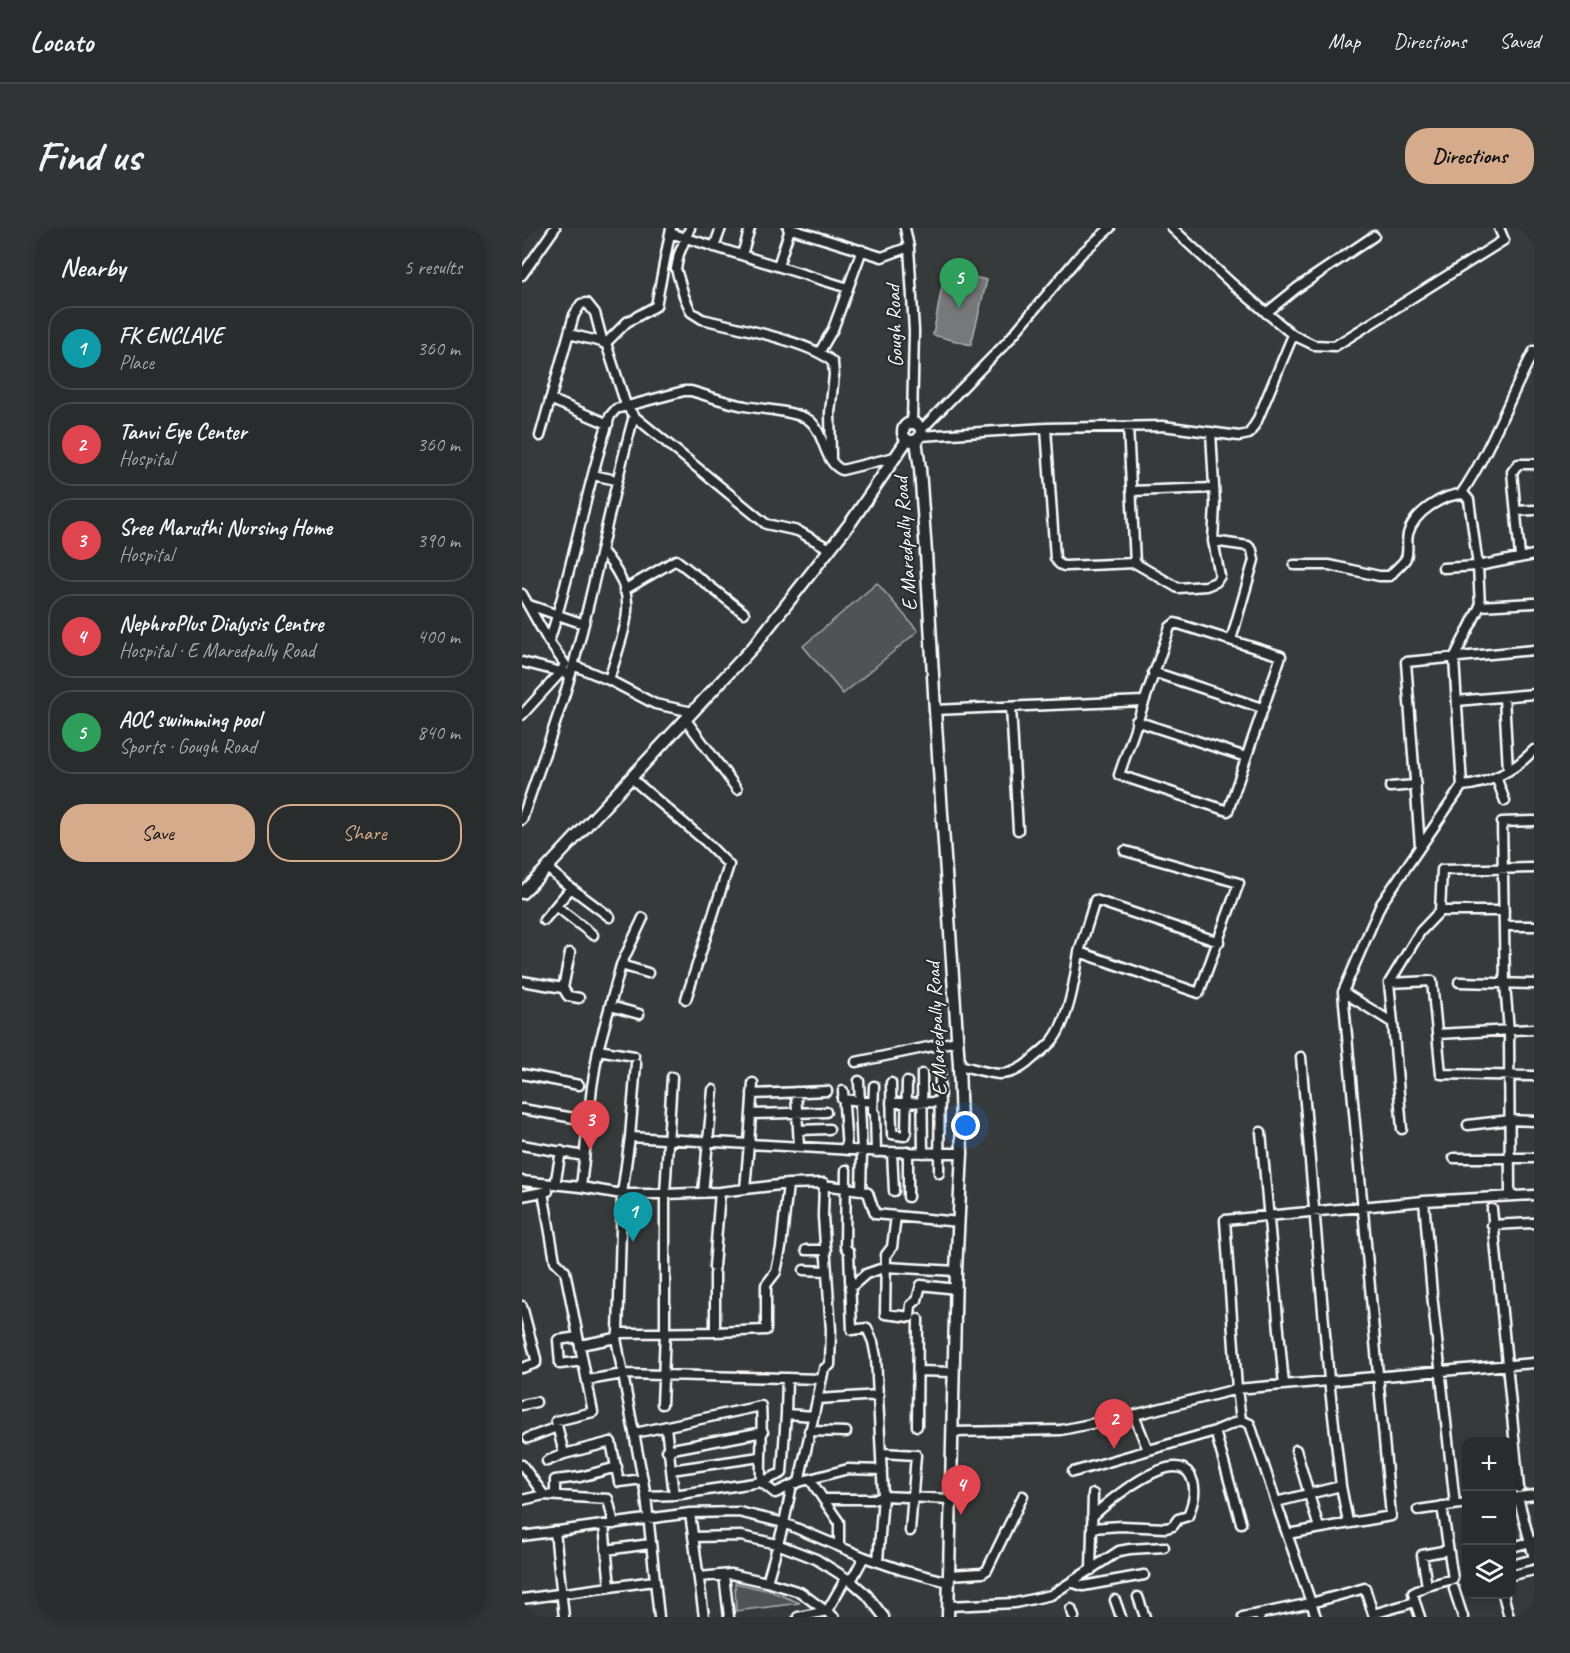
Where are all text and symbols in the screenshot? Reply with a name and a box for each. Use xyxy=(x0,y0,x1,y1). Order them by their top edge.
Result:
text: Locato xyxy=(30,24,93,59)
text: Map xyxy=(1328,28,1360,54)
text: Directions xyxy=(1393,28,1466,54)
text: Saved xyxy=(1499,28,1540,54)
button: Directions xyxy=(1405,128,1534,184)
text: Find us xyxy=(36,130,141,183)
text: Nearby xyxy=(60,251,125,284)
text: 5 results xyxy=(403,255,462,280)
pin: 5 xyxy=(940,259,978,308)
street label: Gough Road xyxy=(879,281,908,368)
text: FK ENCLAVE xyxy=(119,322,223,350)
text: 1 xyxy=(77,336,86,361)
text: 360 m xyxy=(417,336,460,361)
text: Place xyxy=(119,350,154,375)
text: Tanvi Eye Center xyxy=(119,418,246,446)
text: 2 xyxy=(77,432,86,457)
text: 360 m xyxy=(417,432,460,457)
text: Hospital xyxy=(119,446,174,471)
street label: E Maredpally Road xyxy=(887,472,923,612)
text: Sree Maruthi Nursing Home xyxy=(119,514,332,542)
text: 3 xyxy=(77,528,86,553)
text: 390 m xyxy=(417,528,460,553)
text: Hospital xyxy=(119,542,174,567)
text: NephroPlus Dialysis Centre xyxy=(119,610,323,638)
text: 4 xyxy=(77,624,86,649)
text: 400 m xyxy=(417,624,460,649)
text: Hospital · E Maredpally Road xyxy=(119,638,315,663)
text: AOC swimming pool xyxy=(119,706,261,734)
text: 5 xyxy=(77,720,86,745)
text: 840 m xyxy=(417,720,460,745)
text: Sports · Gough Road xyxy=(119,734,256,759)
button: Save xyxy=(60,804,255,862)
button: Share xyxy=(267,804,462,862)
street label: E Maredpally Road xyxy=(919,958,952,1097)
pin: 3 xyxy=(570,1100,610,1150)
your location xyxy=(951,1111,980,1140)
pin: 1 xyxy=(614,1192,652,1242)
pin: 2 xyxy=(1094,1400,1134,1449)
map controls xyxy=(1462,1437,1516,1599)
button: + xyxy=(1462,1437,1516,1491)
pin: 4 xyxy=(942,1466,980,1515)
button: − xyxy=(1462,1491,1516,1545)
button: layers xyxy=(1462,1545,1516,1599)

